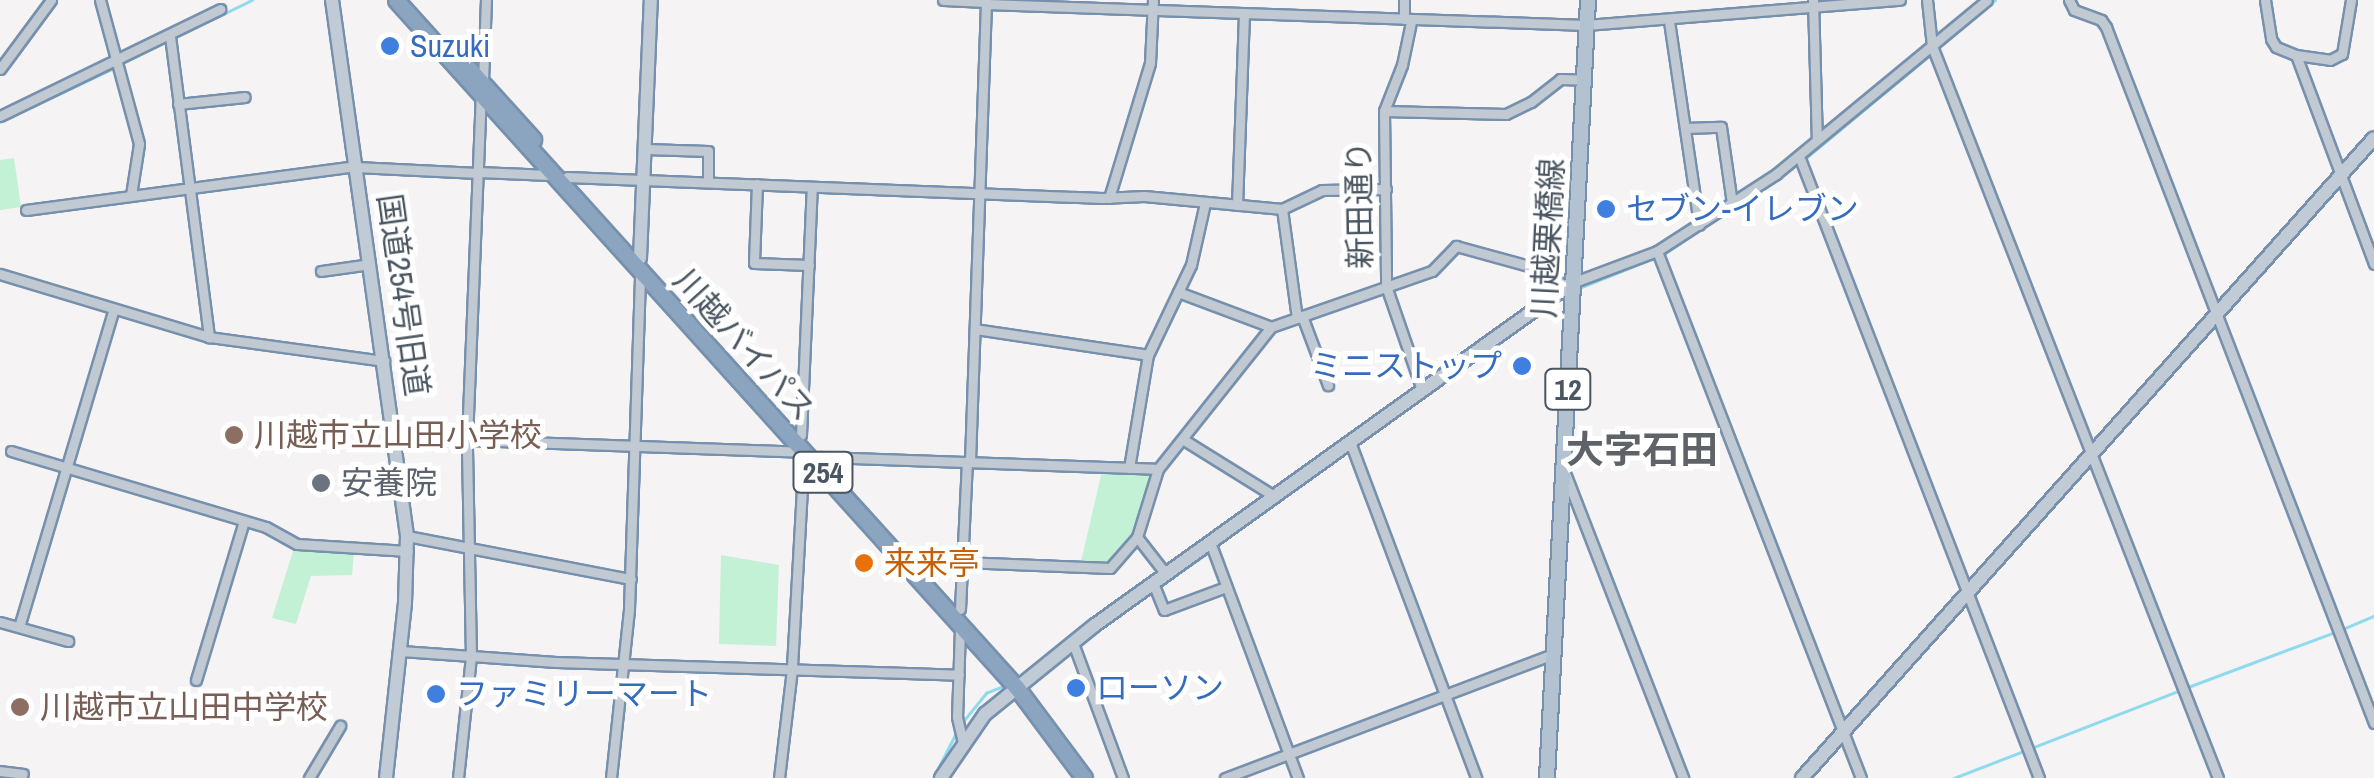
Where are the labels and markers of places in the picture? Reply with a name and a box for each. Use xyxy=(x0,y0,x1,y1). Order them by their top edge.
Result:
place label: Suzuki xyxy=(410,27,490,65)
marker: Suzuki xyxy=(379,35,401,57)
place label: セブン-イレブン xyxy=(1626,190,1859,228)
marker: セブン-イレブン xyxy=(1595,198,1617,220)
place label: ミニストップ xyxy=(1310,347,1502,385)
marker: ミニストップ xyxy=(1511,355,1533,377)
place label: 川越市立山田小学校 xyxy=(254,416,542,454)
marker: 川越市立山田小学校 xyxy=(223,424,245,446)
place label: 安養院 xyxy=(341,464,437,502)
marker: 安養院 xyxy=(310,472,332,494)
place label: 来来亭 xyxy=(884,544,980,582)
marker: 来来亭 xyxy=(853,552,875,574)
place label: ローソン xyxy=(1096,669,1224,707)
place label: ファミリーマート xyxy=(456,675,712,713)
marker: ローソン xyxy=(1065,677,1087,699)
marker: ファミリーマート xyxy=(425,683,447,705)
place label: 川越市立山田中学校 xyxy=(40,688,328,726)
marker: 川越市立山田中学校 xyxy=(9,696,31,718)

